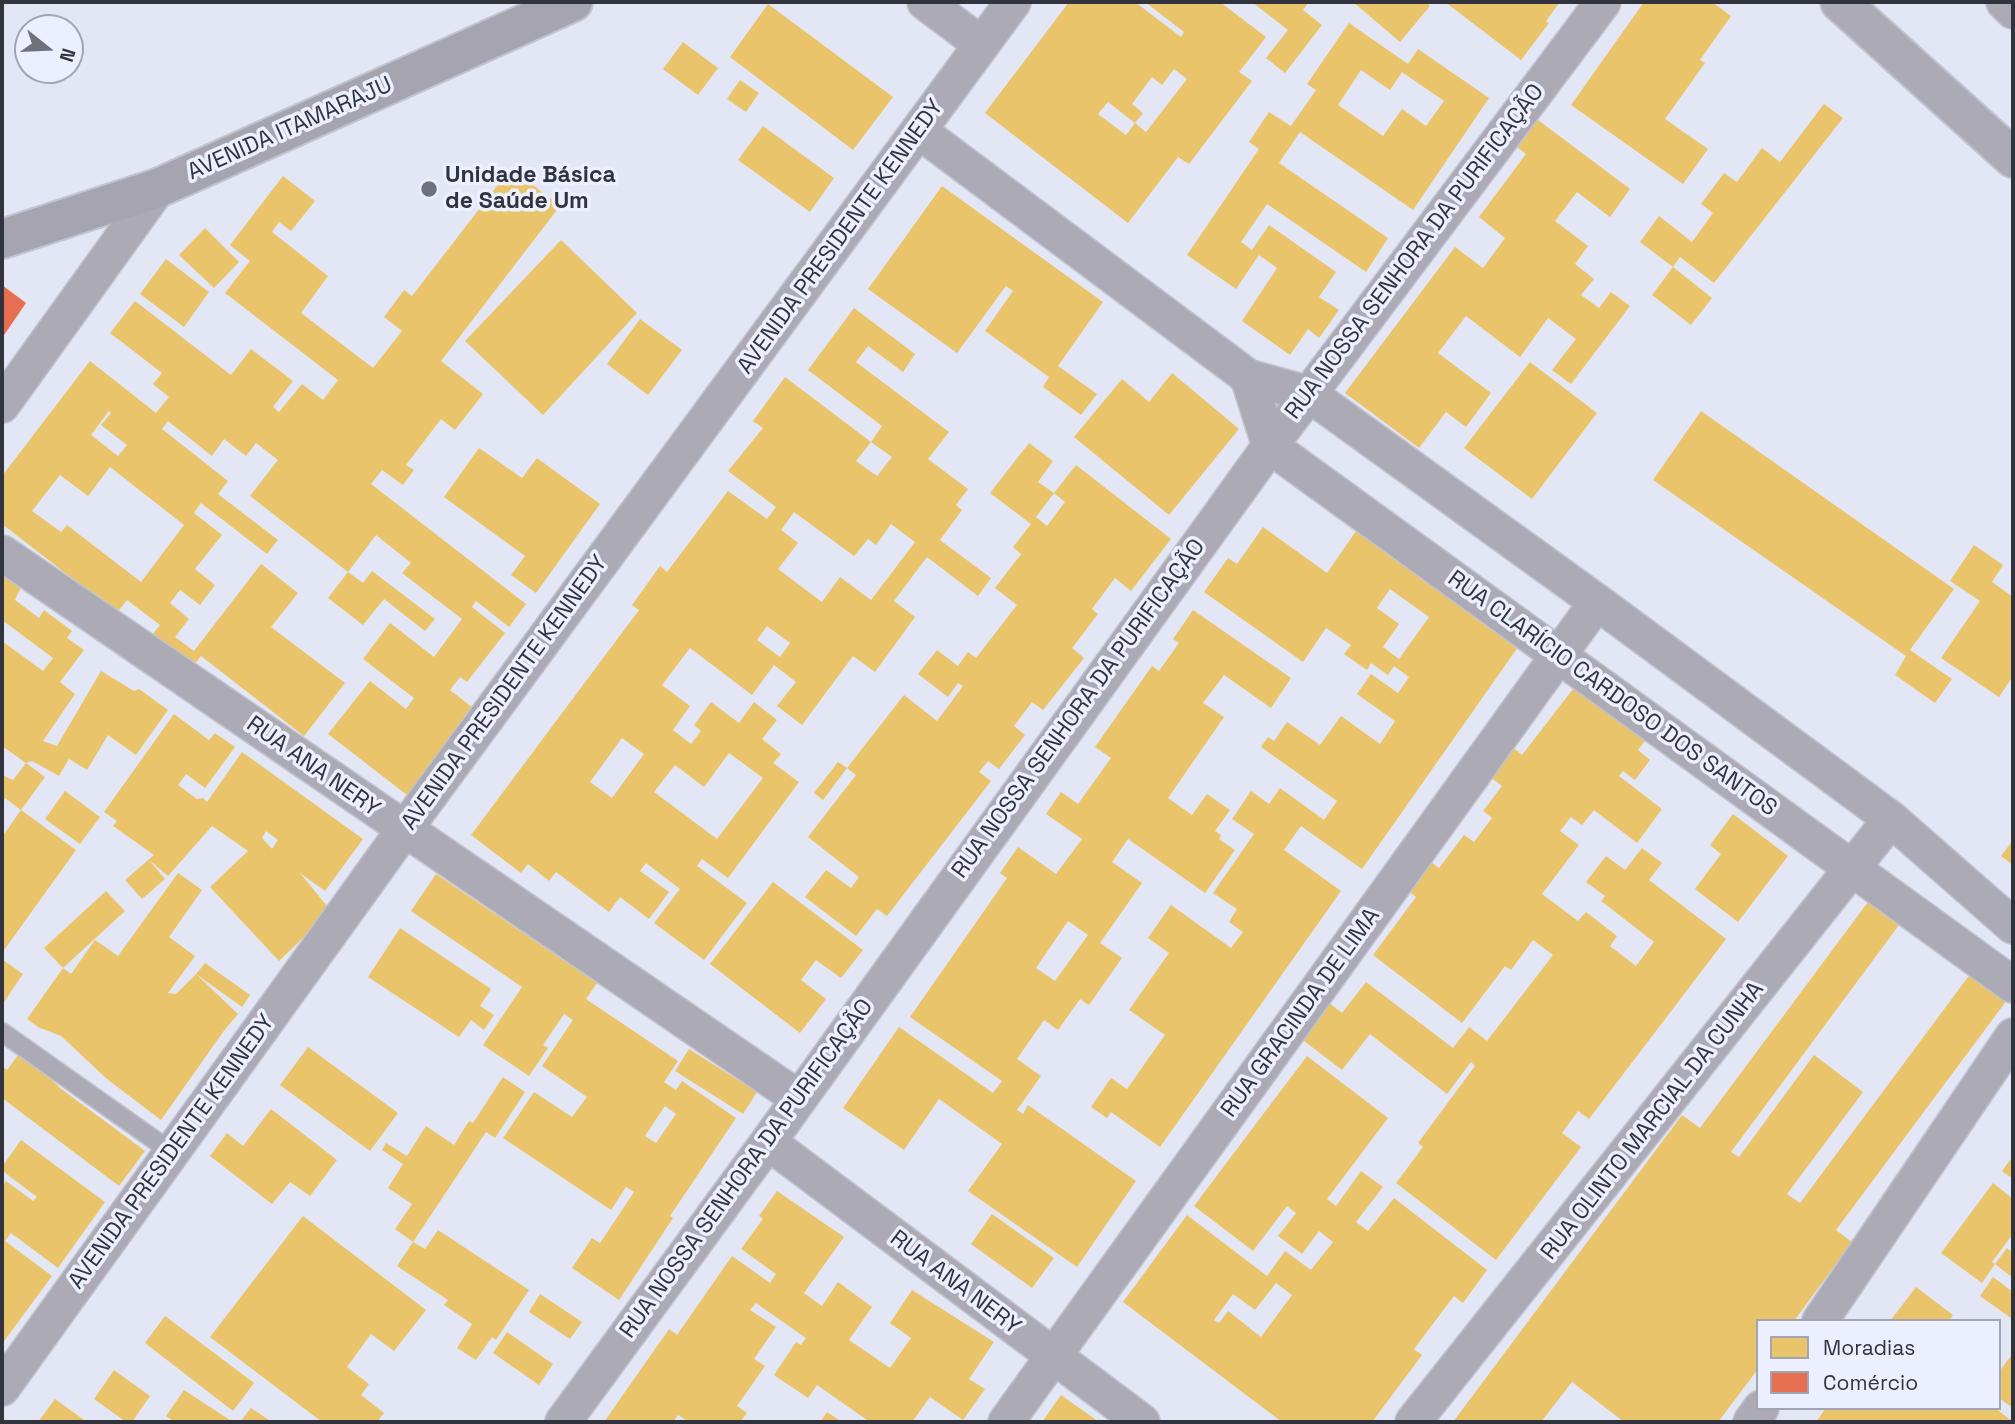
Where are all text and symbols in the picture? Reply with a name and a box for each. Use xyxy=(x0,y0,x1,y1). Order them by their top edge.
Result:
north arrow xyxy=(14,14,84,84)
text: N xyxy=(54,45,81,65)
street label: AVENIDA ITAMARAJU xyxy=(183,71,397,187)
street label: RUA NOSSA SENHORA DA PURIFICAÇÃO xyxy=(1280,79,1550,425)
street label: AVENIDA PRESIDENTE KENNEDY xyxy=(732,94,950,380)
place label: Unidade Básica de Saúde Um xyxy=(445,162,616,216)
marker: Unidade Básica de Saúde Um xyxy=(419,179,439,199)
street label: RUA NOSSA SENHORA DA PURIFICAÇÃO xyxy=(947,534,1211,884)
street label: AVENIDA PRESIDENTE KENNEDY xyxy=(396,550,614,836)
street label: RUA CLARÍCIO CARDOSO DOS SANTOS xyxy=(1442,565,1782,823)
street label: RUA ANA NERY xyxy=(241,711,385,823)
street label: RUA GRACINDA DE LIMA xyxy=(1216,903,1386,1123)
street label: RUA OLINTO MARCIAL DA CUNHA xyxy=(1536,976,1770,1266)
street label: RUA NOSSA SENHORA DA PURIFICAÇÃO xyxy=(615,994,879,1344)
street label: AVENIDA PRESIDENTE KENNEDY xyxy=(63,1009,281,1295)
street label: RUA ANA NERY xyxy=(884,1225,1026,1341)
legend xyxy=(1756,1319,2001,1410)
text: Moradias xyxy=(1823,1334,1915,1361)
text: Comércio xyxy=(1823,1369,1918,1396)

